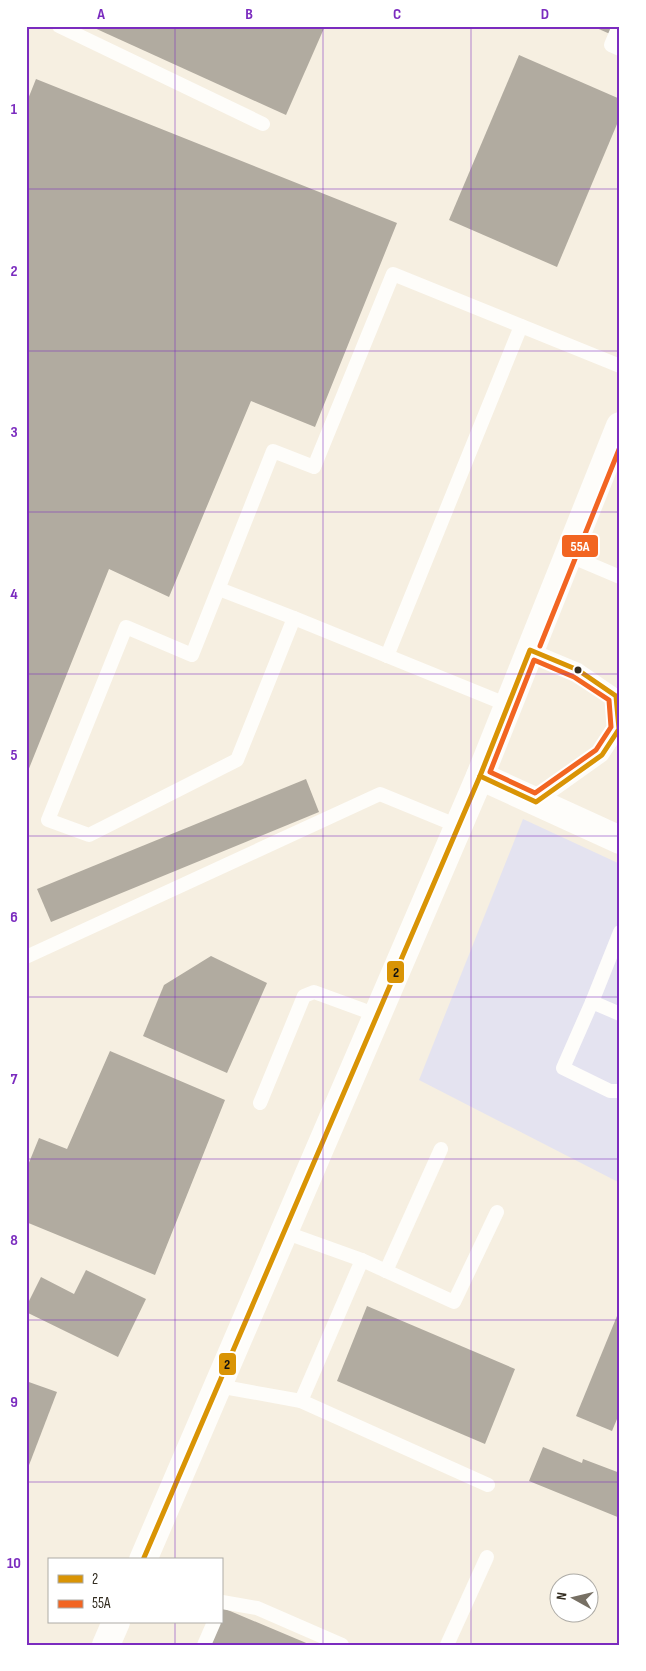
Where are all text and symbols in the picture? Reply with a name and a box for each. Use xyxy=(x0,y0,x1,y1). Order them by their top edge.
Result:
text: A xyxy=(96,5,105,24)
text: B xyxy=(245,5,253,24)
text: C xyxy=(393,5,401,24)
text: D xyxy=(541,5,549,24)
text: 1 xyxy=(11,100,18,119)
text: 2 xyxy=(10,262,18,281)
text: 3 xyxy=(10,423,18,442)
line badge: 55A xyxy=(561,534,599,558)
text: 55A xyxy=(571,538,590,555)
text: 4 xyxy=(10,585,18,604)
unlabelled marker xyxy=(573,665,583,675)
text: 5 xyxy=(10,746,18,765)
text: 6 xyxy=(10,908,18,927)
line badge: 2 xyxy=(386,960,405,984)
text: 2 xyxy=(393,964,399,981)
text: 7 xyxy=(11,1070,18,1089)
text: 8 xyxy=(10,1231,18,1250)
line badge: 2 xyxy=(218,1352,237,1376)
text: 2 xyxy=(224,1356,230,1373)
text: 9 xyxy=(10,1393,18,1412)
text: 10 xyxy=(7,1554,21,1573)
legend xyxy=(48,1558,222,1624)
text: 2 xyxy=(92,1570,98,1589)
north arrow xyxy=(548,1574,598,1624)
text: N xyxy=(553,1591,571,1601)
text: 55A xyxy=(92,1594,111,1613)

